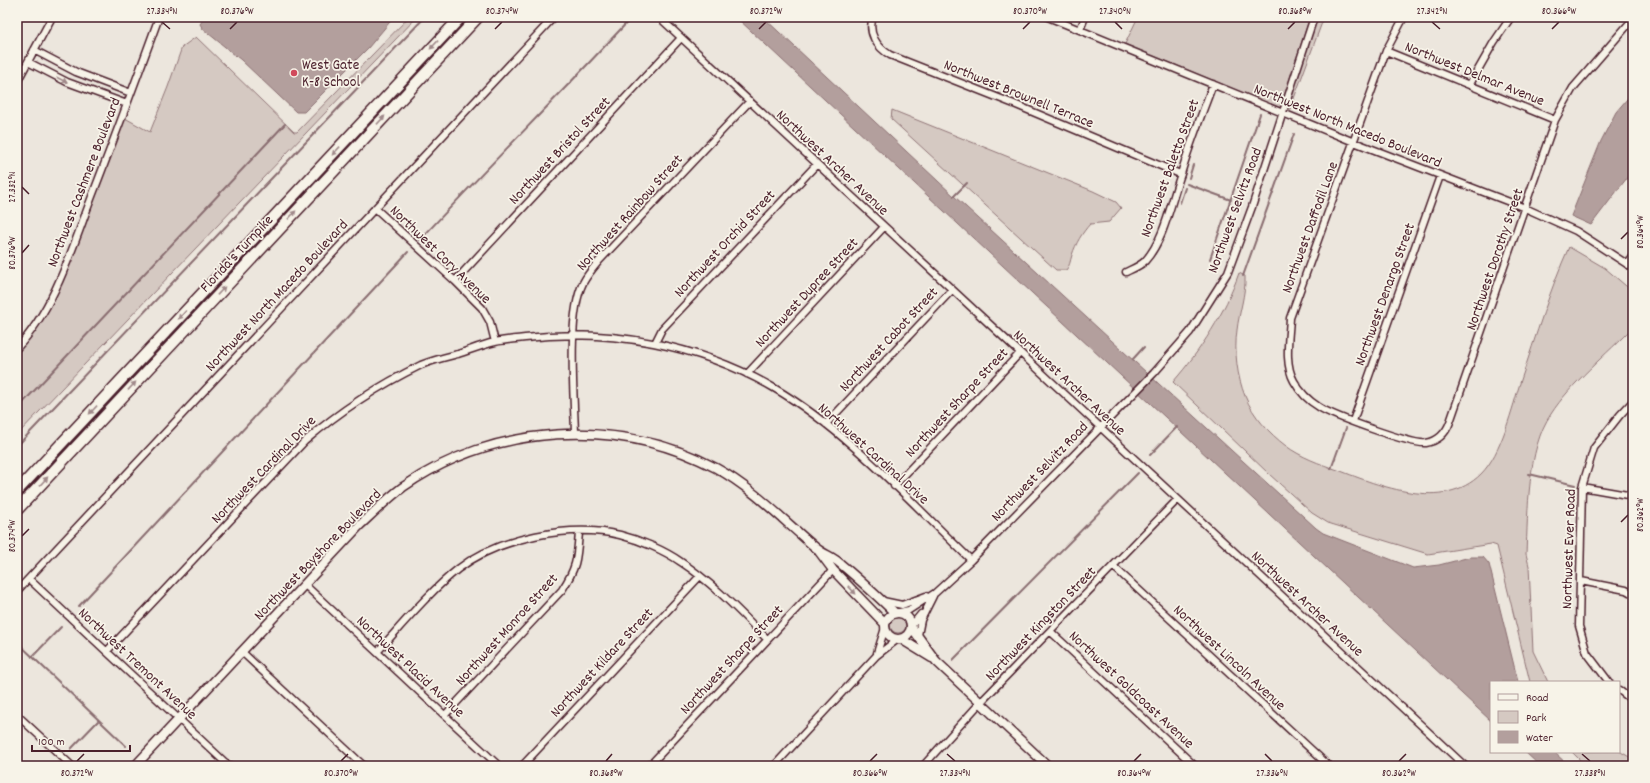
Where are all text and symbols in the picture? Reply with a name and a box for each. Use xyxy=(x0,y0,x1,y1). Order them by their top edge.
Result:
text: 27.334°N xyxy=(146,5,178,19)
text: 80.376°W xyxy=(220,5,254,19)
text: 80.374°W xyxy=(486,5,519,19)
text: 80.372°W xyxy=(750,5,783,19)
text: 80.370°W xyxy=(1013,5,1047,19)
text: 27.340°N xyxy=(1099,5,1131,19)
text: 80.368°W xyxy=(1278,5,1312,19)
text: 27.342°N xyxy=(1417,5,1448,19)
text: 80.366°W xyxy=(1542,5,1576,19)
street label: Northwest Delmar Avenue xyxy=(1401,37,1548,113)
one-way arrow xyxy=(430,40,439,51)
place label: West Gate K-8 School xyxy=(302,55,360,94)
street label: Northwest Brownell Terrace xyxy=(940,55,1097,135)
marker: West Gate K-8 School xyxy=(289,68,299,78)
one-way arrow xyxy=(57,77,68,83)
street label: Northwest North Macedo Boulevard xyxy=(1250,79,1445,175)
street label: Northwest Bristol Street xyxy=(504,92,617,210)
street label: Northwest Cashmere Boulevard xyxy=(42,95,127,271)
street label: Northwest Baletto Street xyxy=(1136,96,1206,241)
street label: Northwest Archer Avenue xyxy=(770,105,893,222)
one-way arrow xyxy=(376,115,386,125)
street label: Northwest Selvitz Road xyxy=(1203,145,1269,277)
one-way arrow xyxy=(332,146,341,155)
street label: Northwest Rainbow Street xyxy=(572,150,689,277)
street label: Northwest Daffodil Lane xyxy=(1277,158,1345,297)
text: 27.332°N xyxy=(6,171,20,203)
street label: Northwest Orchid Street xyxy=(670,185,782,303)
street label: Northwest Dorothy Street xyxy=(1461,185,1531,333)
street label: Northwest Cory Avenue xyxy=(384,201,496,310)
street label: Florida's Turnpike xyxy=(196,210,280,298)
one-way arrow xyxy=(287,210,297,220)
street label: Northwest North Macedo Boulevard xyxy=(201,215,354,377)
text: 80.364°W xyxy=(1634,215,1648,249)
street label: Northwest Denargo Street xyxy=(1350,220,1422,369)
street label: Northwest Dupree Street xyxy=(751,233,865,353)
text: 80.376°W xyxy=(6,236,20,270)
street label: Northwest Cabot Street xyxy=(835,283,944,398)
one-way arrow xyxy=(216,286,226,296)
one-way arrow xyxy=(177,310,187,320)
street label: Northwest Archer Avenue xyxy=(1007,325,1130,442)
street label: Northwest Sharpe Street xyxy=(901,343,1015,463)
one-way arrow xyxy=(128,381,137,391)
street label: Northwest Cardinal Drive xyxy=(812,398,934,511)
one-way arrow xyxy=(89,405,98,415)
street label: Northwest Cardinal Drive xyxy=(207,411,322,530)
street label: Northwest Selvitz Road xyxy=(987,417,1094,528)
one-way arrow xyxy=(39,476,48,486)
street label: Northwest Bayshore Boulevard xyxy=(250,485,387,626)
street label: Northwest Ever Road xyxy=(1557,489,1583,610)
text: 80.362°W xyxy=(1634,498,1648,532)
text: 80.374°W xyxy=(6,520,20,552)
street label: Northwest Archer Avenue xyxy=(1245,546,1368,663)
street label: Northwest Kingston Street xyxy=(981,562,1103,687)
street label: Northwest Monroe Street xyxy=(451,569,564,691)
one-way arrow xyxy=(847,584,856,595)
street label: Northwest Sharpe Street xyxy=(676,600,790,720)
street label: Northwest Lincoln Avenue xyxy=(1167,600,1290,717)
street label: Northwest Tremont Avenue xyxy=(72,603,201,726)
street label: Northwest Kildare Street xyxy=(546,603,660,723)
street label: Northwest Placid Avenue xyxy=(350,611,469,724)
street label: Northwest Goldcoast Avenue xyxy=(1063,626,1199,755)
legend xyxy=(1490,681,1620,753)
text: Road xyxy=(1526,690,1548,707)
text: Park xyxy=(1526,710,1547,727)
scale bar xyxy=(32,727,130,753)
text: Water xyxy=(1526,730,1553,747)
text: 100 m xyxy=(38,734,65,751)
text: 80.372°W xyxy=(61,767,94,781)
text: 80.370°W xyxy=(324,767,358,781)
text: 80.368°W xyxy=(589,767,623,781)
text: 80.366°W xyxy=(853,767,887,781)
text: 27.334°N xyxy=(939,767,971,781)
text: 80.364°W xyxy=(1117,767,1151,781)
text: 27.336°N xyxy=(1256,767,1288,781)
text: 80.362°W xyxy=(1382,767,1416,781)
text: 27.338°N xyxy=(1575,767,1606,781)

